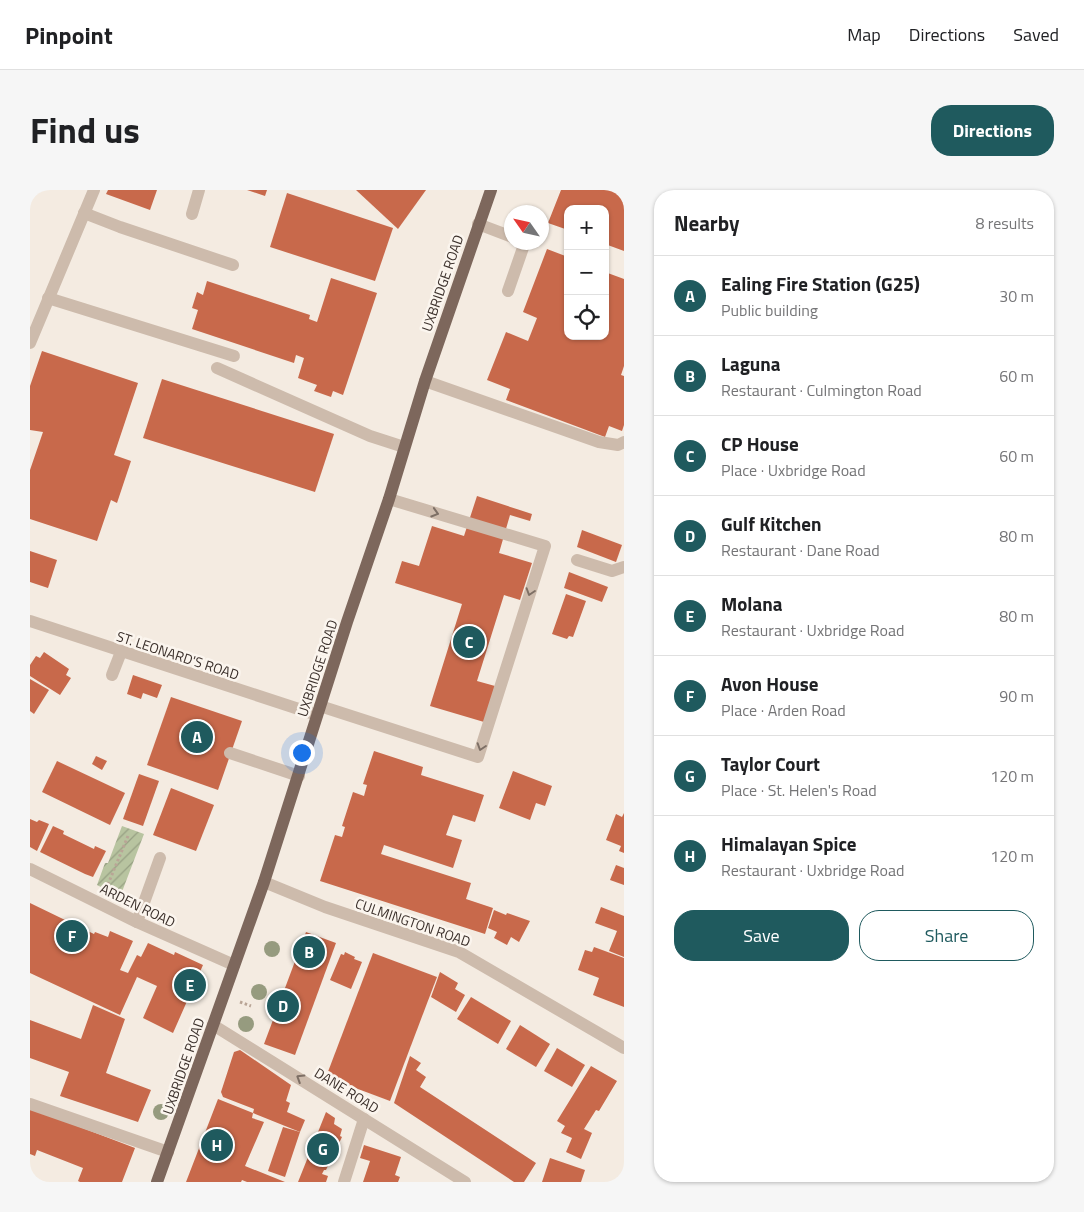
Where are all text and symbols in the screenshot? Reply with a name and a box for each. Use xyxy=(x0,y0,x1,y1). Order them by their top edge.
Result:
text: Pinpoint xyxy=(25,17,113,53)
text: Map xyxy=(847,21,881,48)
text: Directions xyxy=(909,21,985,48)
text: Saved xyxy=(1013,21,1059,48)
text: Find us xyxy=(30,103,140,157)
button: Directions xyxy=(931,105,1054,156)
north arrow xyxy=(504,205,549,250)
map controls xyxy=(564,205,609,340)
button: + xyxy=(564,205,609,250)
text: Nearby xyxy=(674,207,739,239)
text: 8 results xyxy=(975,211,1034,235)
street label: UXBRIDGE ROAD xyxy=(416,232,468,334)
button: − xyxy=(564,250,609,295)
text: Ealing Fire Station (G25) xyxy=(721,269,920,298)
text: A xyxy=(685,284,695,308)
text: 30 m xyxy=(999,284,1034,308)
button: locate xyxy=(564,295,609,340)
text: Public building xyxy=(721,298,818,322)
text: Laguna xyxy=(721,349,781,378)
text: B xyxy=(685,364,695,388)
text: 60 m xyxy=(999,364,1034,388)
text: Restaurant · Culmington Road xyxy=(721,378,922,402)
text: CP House xyxy=(721,429,799,458)
text: C xyxy=(686,444,694,468)
text: 60 m xyxy=(999,444,1034,468)
text: Place · Uxbridge Road xyxy=(721,458,866,482)
one-way arrow xyxy=(431,508,439,518)
text: Gulf Kitchen xyxy=(721,509,821,538)
text: D xyxy=(685,524,695,548)
text: 80 m xyxy=(999,524,1034,548)
text: Restaurant · Dane Road xyxy=(721,538,880,562)
one-way arrow xyxy=(526,587,536,596)
text: Molana xyxy=(721,589,782,618)
text: E xyxy=(686,604,694,628)
text: 80 m xyxy=(999,604,1034,628)
street label: UXBRIDGE ROAD xyxy=(291,617,343,719)
text: Restaurant · Uxbridge Road xyxy=(721,618,905,642)
pin: C xyxy=(453,623,485,661)
street label: ST. LEONARD'S ROAD xyxy=(114,625,242,685)
text: Avon House xyxy=(721,669,818,698)
text: F xyxy=(686,684,694,708)
text: 90 m xyxy=(999,684,1034,708)
text: Place · Arden Road xyxy=(721,698,846,722)
pin: A xyxy=(181,718,213,756)
your location xyxy=(289,740,315,766)
one-way arrow xyxy=(477,742,487,751)
text: Taylor Court xyxy=(721,749,820,778)
text: G xyxy=(685,764,695,788)
text: 120 m xyxy=(990,764,1034,788)
text: Place · St. Helen's Road xyxy=(721,778,877,802)
text: Himalayan Spice xyxy=(721,829,857,858)
text: H xyxy=(685,844,695,868)
text: 120 m xyxy=(990,844,1034,868)
text: Restaurant · Uxbridge Road xyxy=(721,858,905,882)
street label: ARDEN ROAD xyxy=(97,878,179,932)
street label: CULMINGTON ROAD xyxy=(353,892,473,952)
button: Save xyxy=(674,910,849,961)
button: Share xyxy=(859,910,1034,961)
pin: F xyxy=(56,917,88,955)
pin: B xyxy=(293,933,325,971)
pin: E xyxy=(174,966,206,1004)
pin: D xyxy=(267,987,299,1025)
street label: UXBRIDGE ROAD xyxy=(157,1015,209,1117)
street label: DANE ROAD xyxy=(311,1062,383,1118)
one-way arrow xyxy=(296,1075,305,1085)
pin: H xyxy=(201,1126,233,1164)
pin: G xyxy=(307,1130,339,1168)

